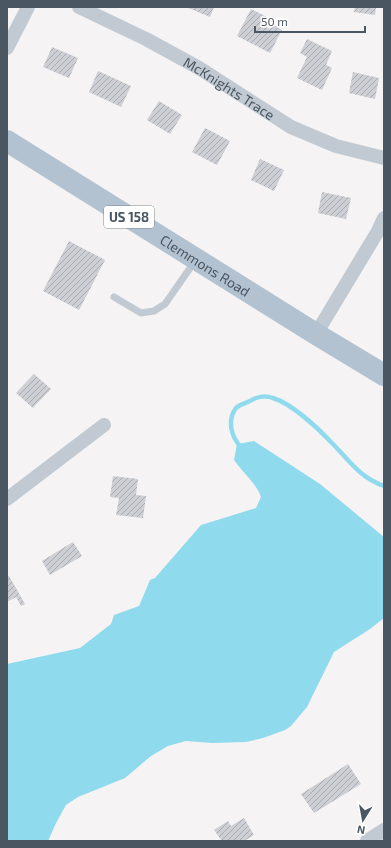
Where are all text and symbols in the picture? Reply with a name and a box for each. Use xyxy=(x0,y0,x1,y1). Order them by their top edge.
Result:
scale bar xyxy=(255,8,365,34)
text: 50 m xyxy=(261,14,288,28)
street label: McKnights Trace xyxy=(181,53,278,123)
road number: US 158 xyxy=(104,206,154,228)
street label: Clemmons Road xyxy=(157,231,254,299)
north arrow xyxy=(343,800,383,840)
text: N xyxy=(356,823,366,837)

